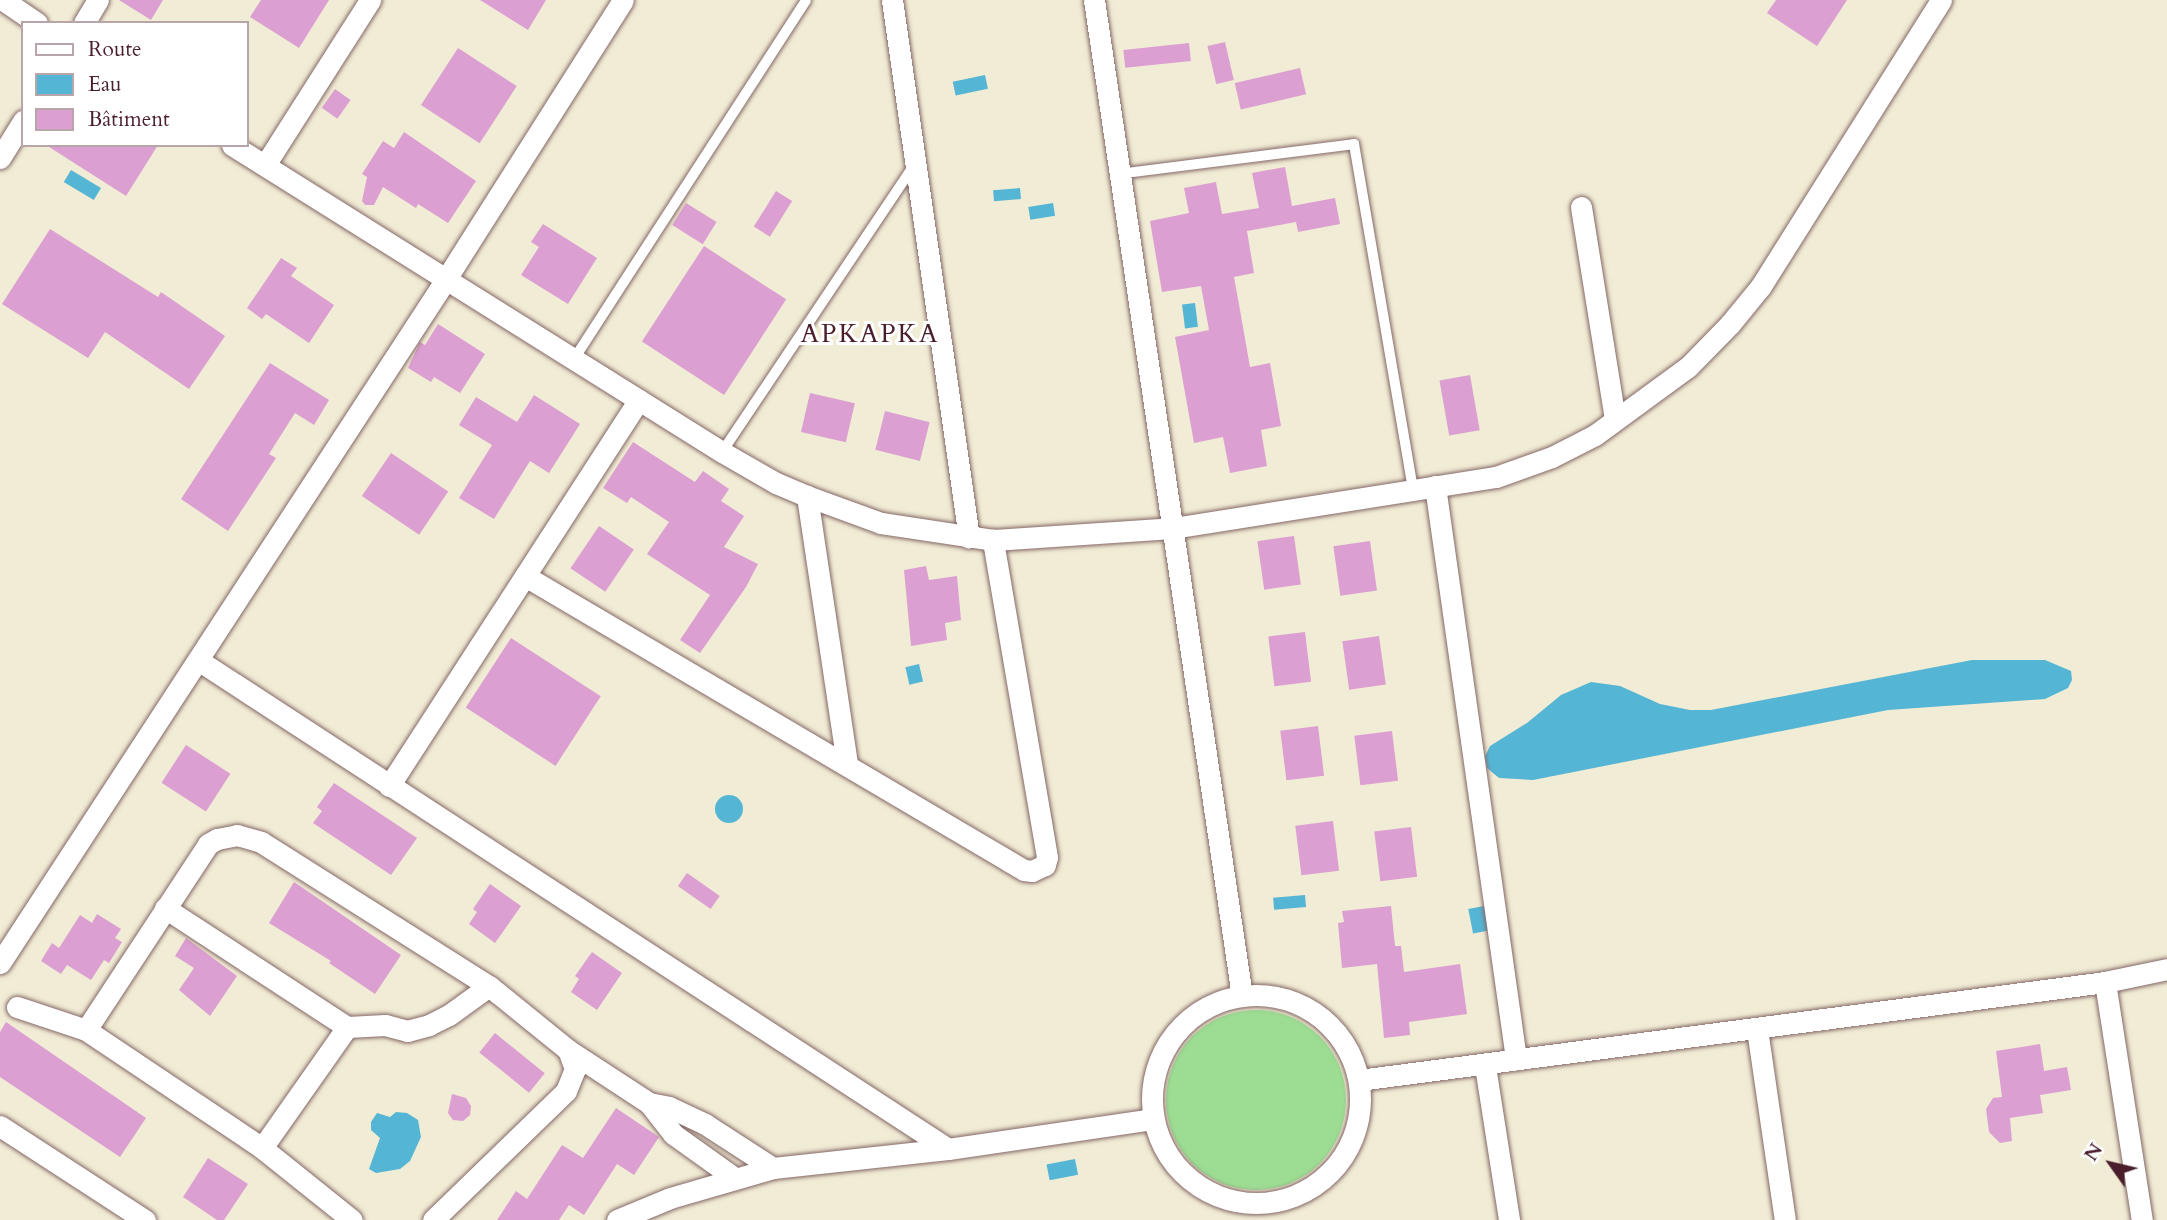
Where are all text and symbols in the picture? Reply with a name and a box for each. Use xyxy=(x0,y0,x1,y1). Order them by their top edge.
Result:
legend xyxy=(21,21,248,147)
text: Route xyxy=(88,35,142,64)
text: Eau xyxy=(88,70,122,99)
text: Bâtiment xyxy=(88,105,170,134)
district label: APKAPKA xyxy=(801,318,939,350)
north arrow xyxy=(2076,1129,2146,1199)
text: N xyxy=(2078,1138,2109,1166)

